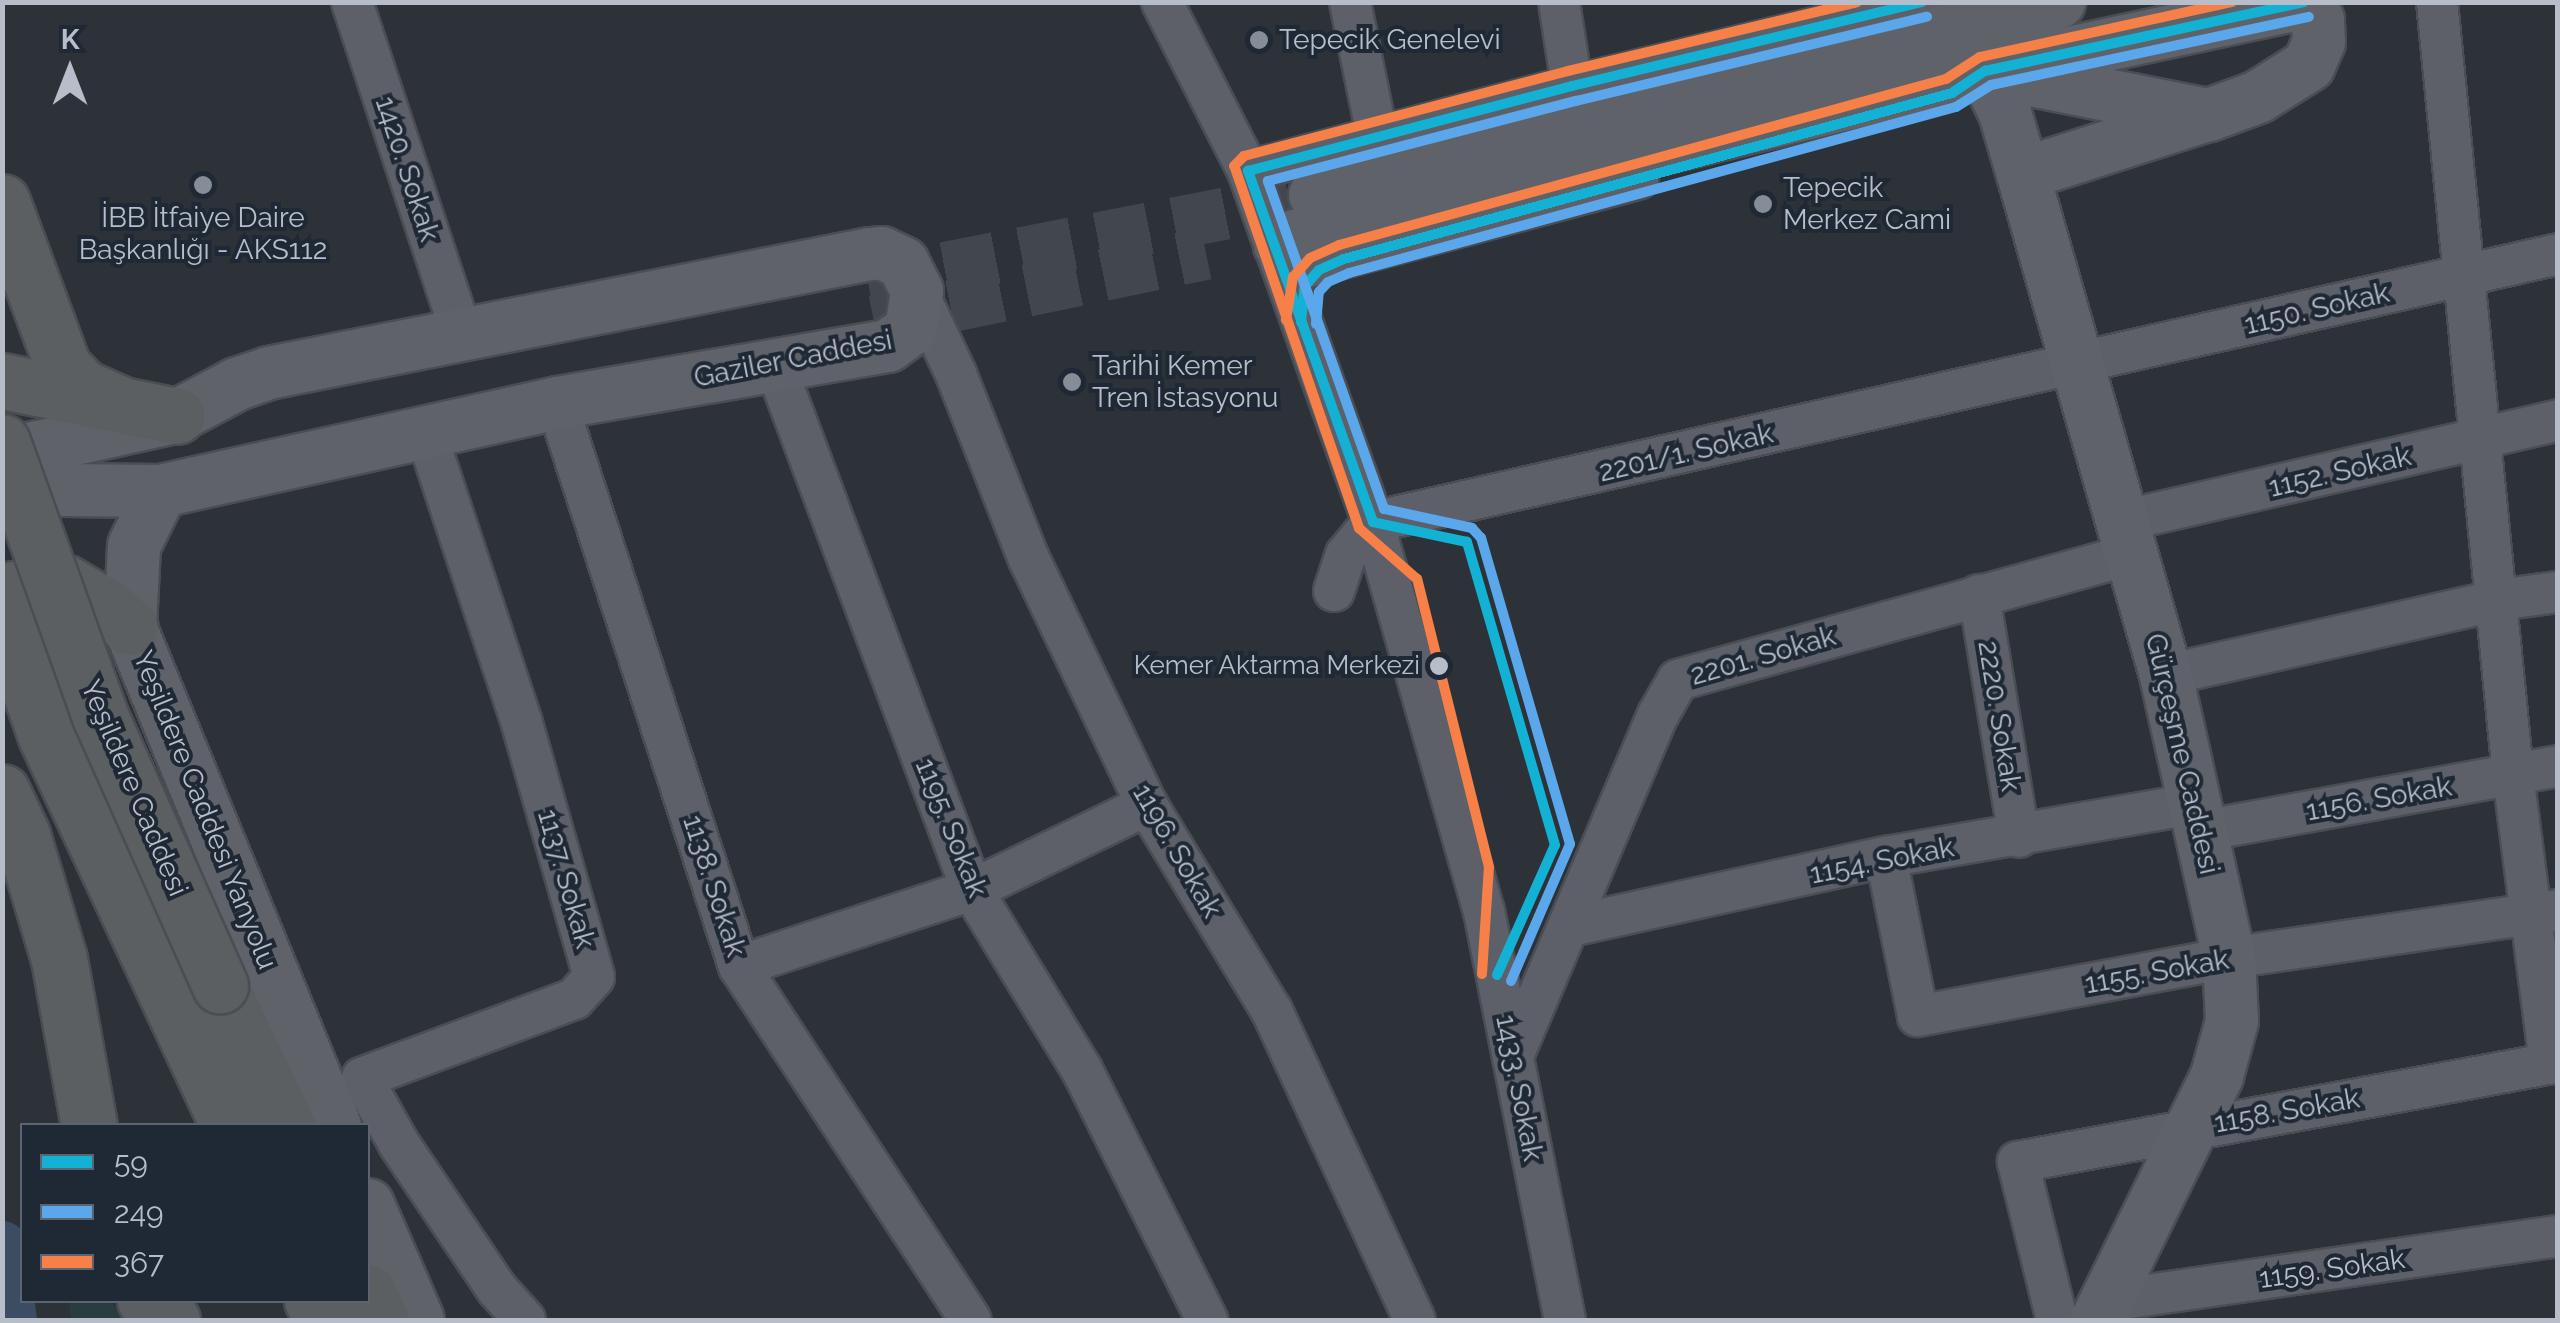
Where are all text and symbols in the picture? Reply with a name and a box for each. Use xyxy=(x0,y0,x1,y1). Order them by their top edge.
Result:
north arrow xyxy=(20,20,120,120)
text: K xyxy=(61,23,79,56)
place label: Tepecik Genelevi xyxy=(1279,23,1500,57)
marker: Tepecik Genelevi xyxy=(1248,29,1270,51)
street label: 1420. Sokak xyxy=(368,92,446,246)
place label: Tepecik Merkez Cami xyxy=(1783,171,1951,237)
marker: İBB İtfaiye Daire Başkanlığı - AKS112 xyxy=(192,174,214,196)
marker: Tepecik Merkez Cami xyxy=(1752,193,1774,215)
place label: İBB İtfaiye Daire Başkanlığı - AKS112 xyxy=(78,201,328,267)
street label: 1150. Sokak xyxy=(2241,276,2393,342)
street label: Gaziler Caddesi xyxy=(691,323,895,395)
place label: Tarihi Kemer Tren İstasyonu xyxy=(1092,349,1278,415)
marker: Tarihi Kemer Tren İstasyonu xyxy=(1061,371,1083,393)
street label: 2201/1. Sokak xyxy=(1596,417,1776,489)
street label: 1152. Sokak xyxy=(2266,439,2414,505)
street label: 2201. Sokak xyxy=(1687,619,1839,693)
street label: Gürçeşme Caddesi xyxy=(2138,630,2226,878)
street label: 2220. Sokak xyxy=(1971,638,2027,794)
street label: Yeşildere Caddesi Yanyolu xyxy=(126,646,284,974)
place label: Kemer Aktarma Merkezi xyxy=(1132,650,1420,682)
marker: Kemer Aktarma Merkezi xyxy=(1429,656,1449,676)
street label: Yeşildere Caddesi xyxy=(73,675,195,901)
street label: 1195. Sokak xyxy=(908,754,994,902)
street label: 1156. Sokak xyxy=(2304,770,2454,828)
street label: 1196. Sokak xyxy=(1125,778,1229,924)
street label: 1137. Sokak xyxy=(530,806,602,952)
street label: 1138. Sokak xyxy=(675,811,753,961)
street label: 1154. Sokak xyxy=(1807,831,1957,891)
street label: 1155. Sokak xyxy=(2082,943,2232,1001)
street label: 1433. Sokak xyxy=(1488,1012,1550,1164)
street label: 1158. Sokak xyxy=(2212,1082,2362,1140)
legend xyxy=(20,1123,370,1303)
text: 59 xyxy=(114,1145,148,1180)
text: 249 xyxy=(114,1195,164,1230)
street label: 1159. Sokak xyxy=(2257,1242,2407,1296)
text: 367 xyxy=(114,1245,164,1280)

